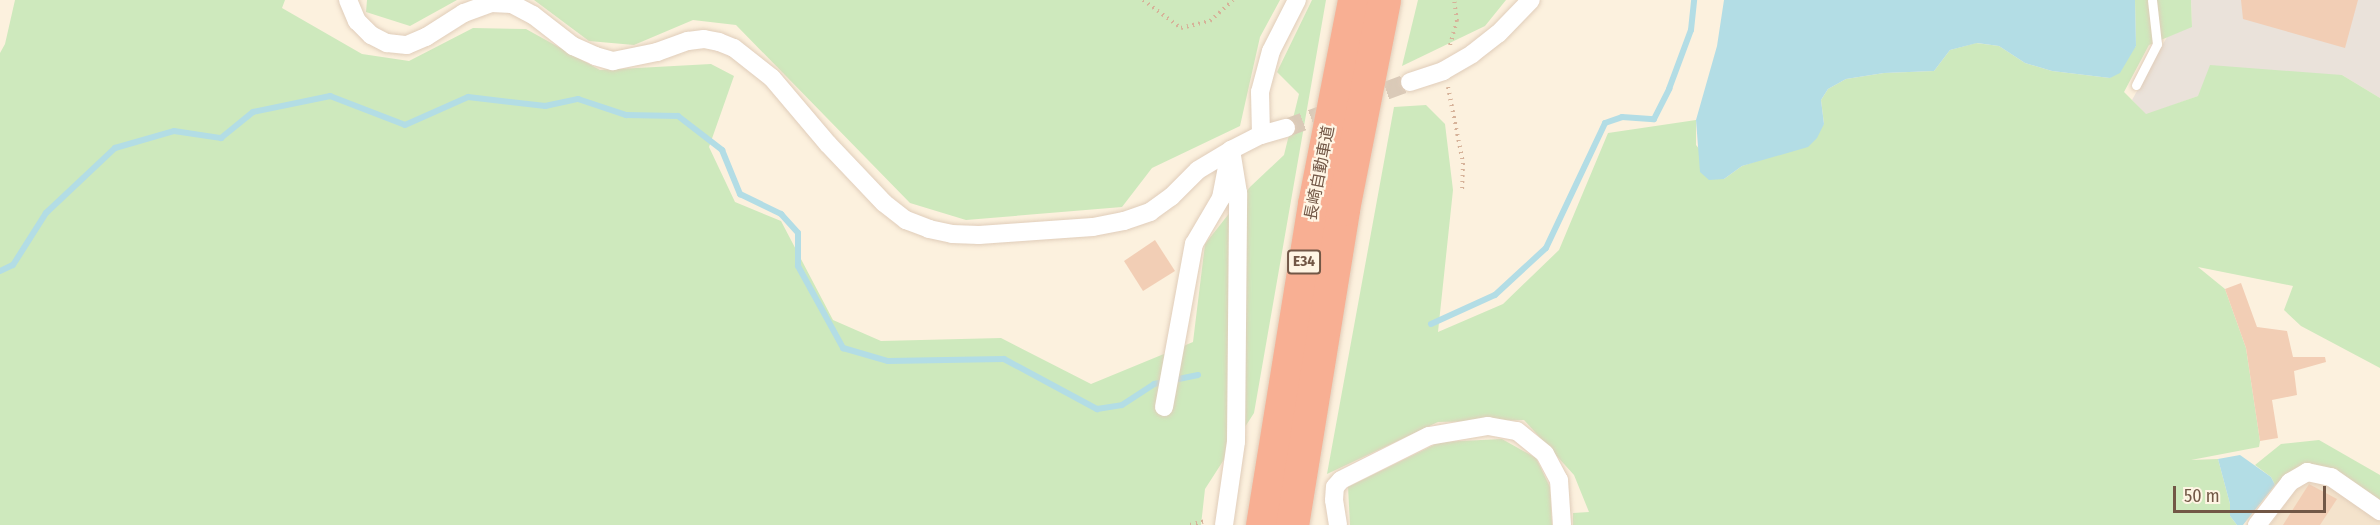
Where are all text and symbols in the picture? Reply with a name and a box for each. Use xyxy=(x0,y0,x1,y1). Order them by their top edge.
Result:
street label: 長崎自動車道 xyxy=(1301,124,1339,222)
road number: E34 xyxy=(1286,250,1322,274)
scale bar xyxy=(2176,474,2329,512)
text: 50 m xyxy=(2184,485,2220,507)

